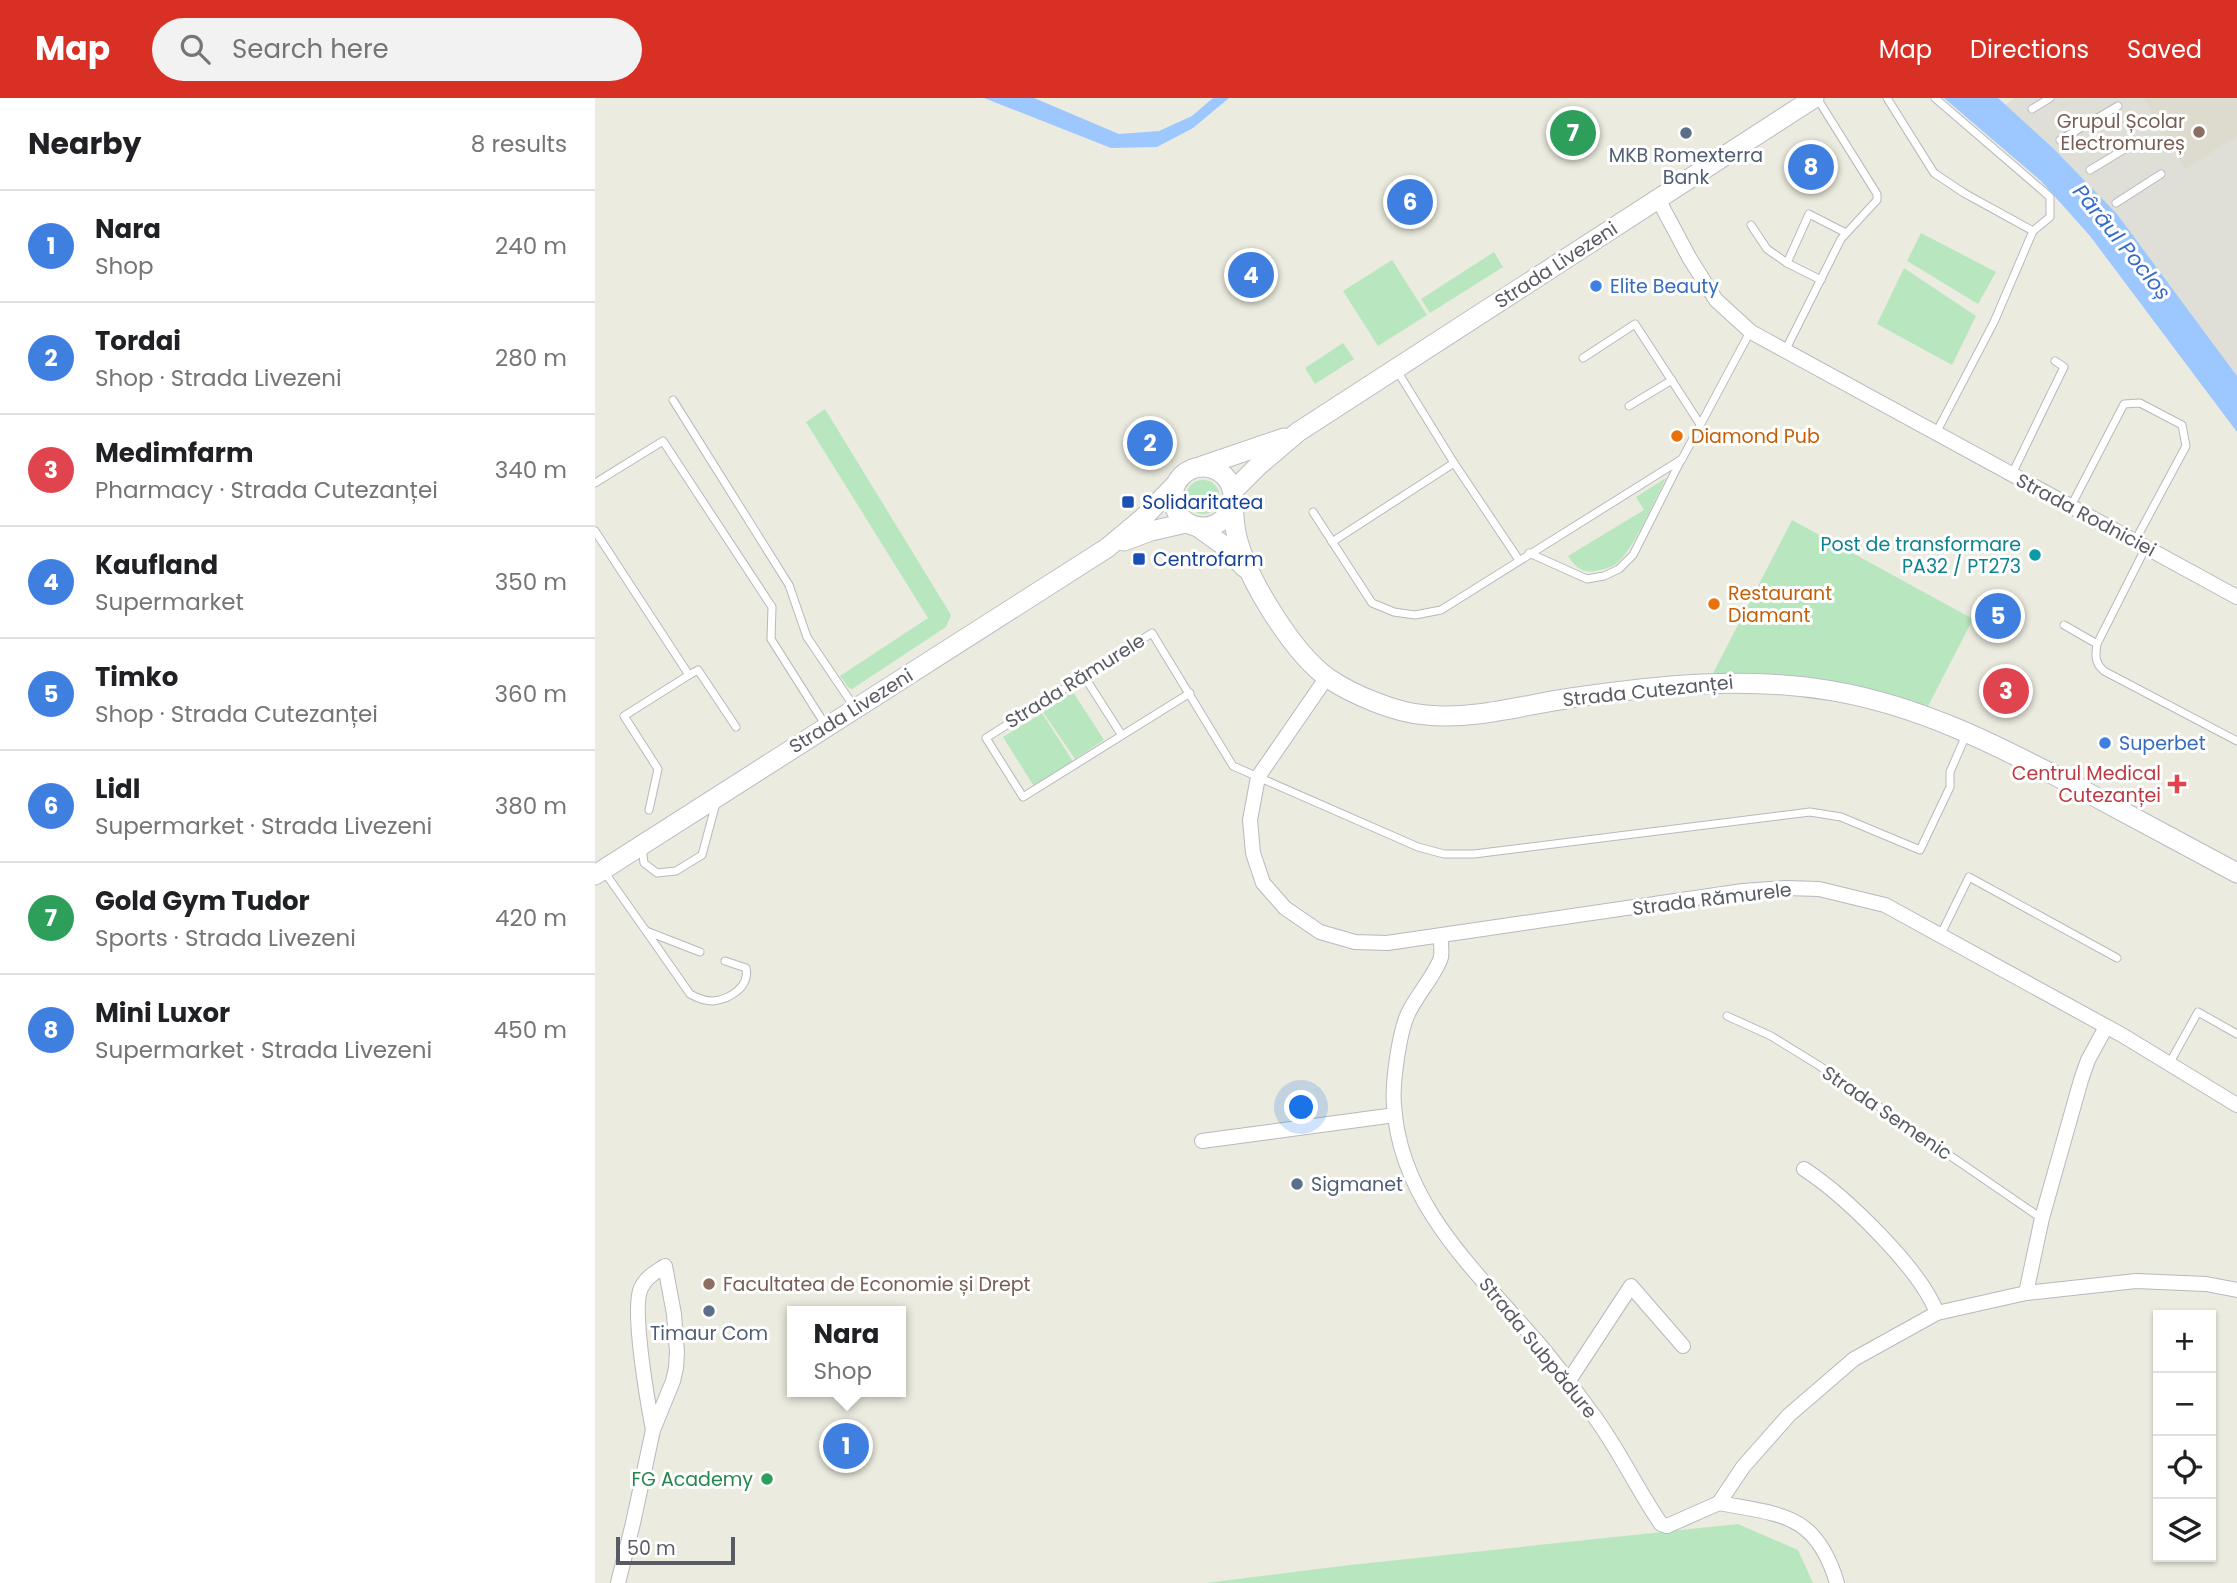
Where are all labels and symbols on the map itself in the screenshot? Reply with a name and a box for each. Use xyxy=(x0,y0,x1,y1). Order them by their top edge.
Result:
pin: 7 xyxy=(1550,107,1596,159)
place label: Grupul Școlar Electromureș xyxy=(2057,108,2185,157)
marker: Grupul Școlar Electromureș xyxy=(2191,124,2207,140)
marker: MKB Romexterra Bank xyxy=(1678,125,1694,141)
pin: 8 xyxy=(1788,141,1834,193)
place label: MKB Romexterra Bank xyxy=(1609,142,1763,191)
pin: 6 xyxy=(1387,176,1433,228)
water label: Pârâul Pocloș xyxy=(2066,178,2178,306)
street label: Strada Livezeni xyxy=(1489,215,1623,315)
pin: 4 xyxy=(1228,249,1274,301)
place label: Elite Beauty xyxy=(1610,273,1719,300)
marker: Elite Beauty xyxy=(1588,278,1604,294)
pin: 2 xyxy=(1127,417,1173,469)
place label: Diamond Pub xyxy=(1691,423,1820,450)
marker: Diamond Pub xyxy=(1669,428,1685,444)
street label: Strada Rodniciei xyxy=(2011,467,2161,563)
place label: Solidaritatea xyxy=(1142,489,1263,516)
marker: Solidaritatea xyxy=(1120,494,1136,510)
place label: Post de transformare PA32 / PT273 xyxy=(1821,531,2021,580)
place label: Centrofarm xyxy=(1153,546,1264,573)
marker: Post de transformare PA32 / PT273 xyxy=(2027,547,2043,563)
marker: Centrofarm xyxy=(1131,551,1147,567)
place label: Restaurant Diamant xyxy=(1728,580,1832,629)
pin: 5 xyxy=(1975,590,2021,642)
marker: Restaurant Diamant xyxy=(1706,596,1722,612)
street label: Strada Rămurele xyxy=(1000,627,1150,735)
street label: Strada Livezeni xyxy=(784,662,918,760)
pin: 3 xyxy=(1983,665,2029,717)
street label: Strada Cutezanței xyxy=(1561,669,1735,713)
place label: Superbet xyxy=(2119,730,2206,757)
marker: Superbet xyxy=(2097,735,2113,751)
place label: Centrul Medical Cutezanței xyxy=(2012,760,2161,809)
marker: Centrul Medical Cutezanței xyxy=(2167,774,2187,794)
street label: Strada Rămurele xyxy=(1631,876,1793,922)
street label: Strada Semenic xyxy=(1817,1059,1957,1167)
your location xyxy=(1284,1090,1318,1124)
place label: Sigmanet xyxy=(1311,1171,1403,1198)
marker: Sigmanet xyxy=(1289,1176,1305,1192)
place label: Facultatea de Economie și Drept xyxy=(723,1271,1031,1298)
street label: Strada Subpădure xyxy=(1473,1272,1603,1424)
marker: Facultatea de Economie și Drept xyxy=(701,1276,717,1292)
marker: Timaur Com xyxy=(701,1303,717,1319)
place label: Timaur Com xyxy=(650,1320,768,1347)
pin: 1 xyxy=(823,1420,869,1472)
place label: FG Academy xyxy=(631,1466,753,1493)
marker: FG Academy xyxy=(759,1471,775,1487)
scale bar xyxy=(616,1534,735,1566)

